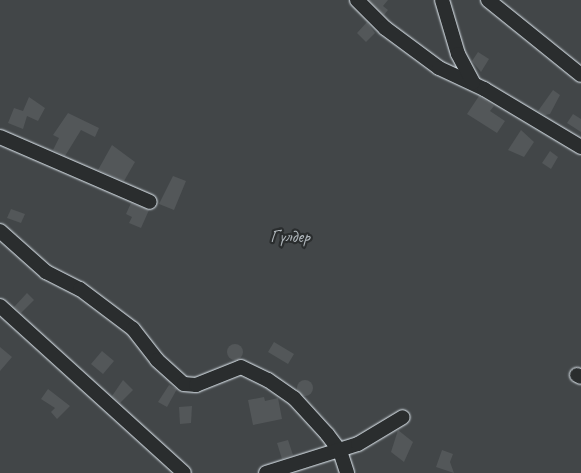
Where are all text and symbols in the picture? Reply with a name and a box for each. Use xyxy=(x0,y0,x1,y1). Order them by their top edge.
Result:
park label: Гүлдер xyxy=(270,225,310,247)

